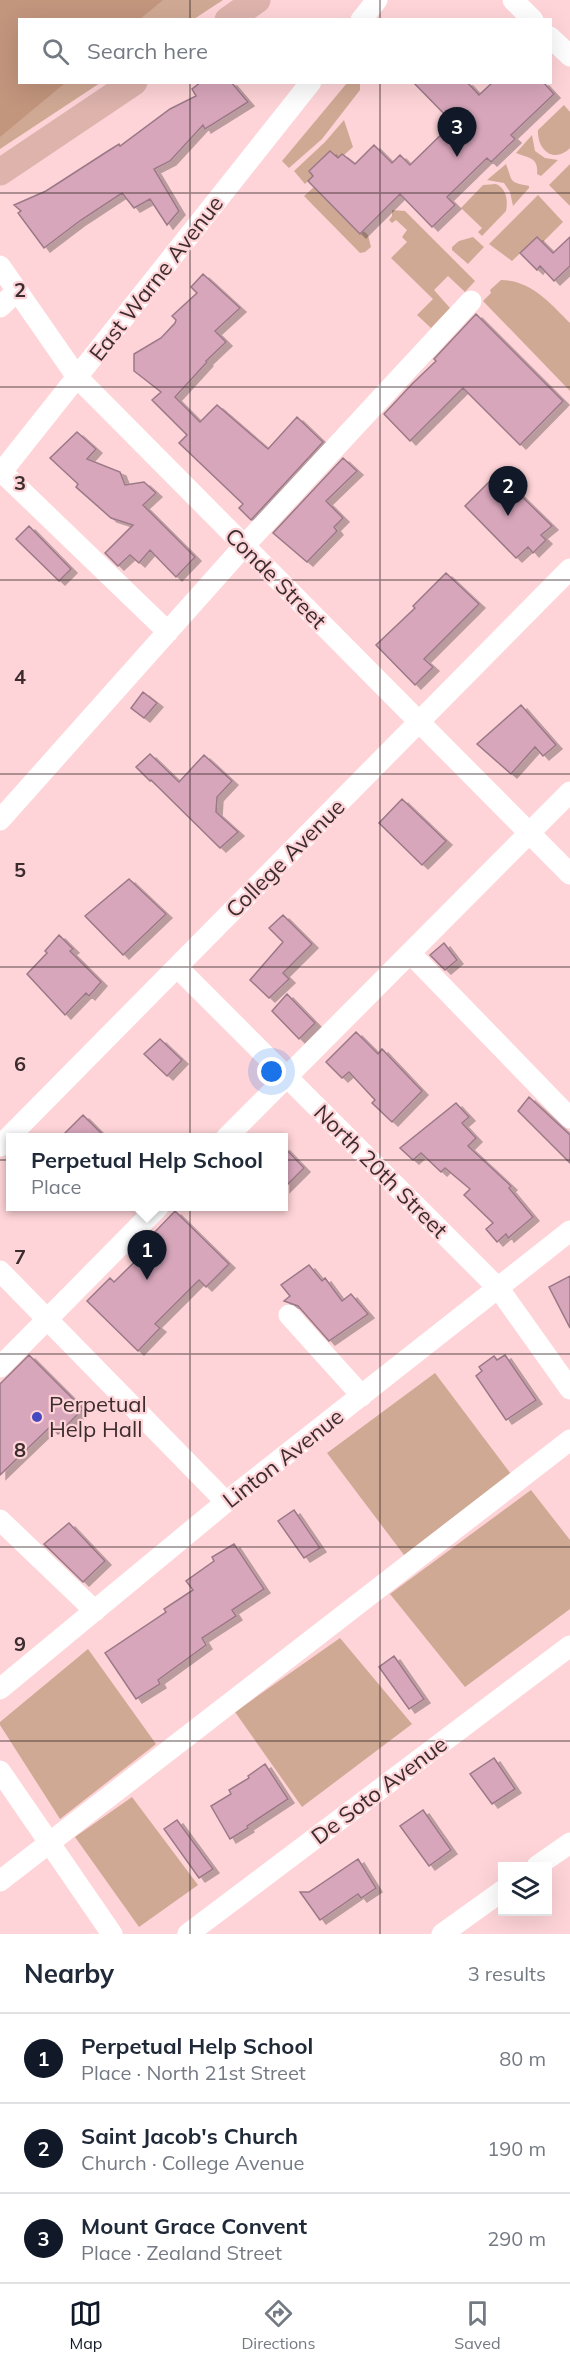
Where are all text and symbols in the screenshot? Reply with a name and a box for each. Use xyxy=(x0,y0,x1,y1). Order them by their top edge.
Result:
search box xyxy=(18,18,552,84)
icon: search xyxy=(39,35,72,68)
text: Search here xyxy=(87,37,208,65)
pin: 3 xyxy=(438,108,476,157)
street label: East Warne Avenue xyxy=(83,190,229,366)
text: 2 xyxy=(14,277,26,302)
pin: 2 xyxy=(488,466,528,516)
text: 3 xyxy=(14,470,26,495)
street label: Conde Street xyxy=(220,522,333,635)
text: 4 xyxy=(14,664,26,689)
street label: College Avenue xyxy=(220,793,350,923)
text: 5 xyxy=(14,857,26,882)
text: 6 xyxy=(14,1051,26,1076)
your location xyxy=(257,1057,286,1086)
street label: North 20th Street xyxy=(308,1098,454,1244)
popup xyxy=(6,1133,288,1211)
text: Perpetual Help School xyxy=(31,1146,263,1174)
text: Place xyxy=(31,1174,81,1199)
pin: 1 xyxy=(128,1230,166,1280)
text: 7 xyxy=(14,1244,26,1269)
place label: Perpetual Help Hall xyxy=(49,1390,147,1443)
street label: Linton Avenue xyxy=(217,1402,349,1514)
marker: Perpetual Help Hall xyxy=(30,1410,44,1424)
text: 8 xyxy=(14,1437,26,1462)
text: 9 xyxy=(14,1631,26,1656)
street label: De Soto Avenue xyxy=(306,1730,452,1850)
map controls xyxy=(498,1862,552,1916)
button: layers xyxy=(498,1862,552,1916)
text: Nearby xyxy=(24,1957,114,1990)
text: 3 results xyxy=(468,1961,546,1986)
text: Perpetual Help School xyxy=(81,2032,313,2060)
text: 1 xyxy=(38,2046,50,2071)
text: 80 m xyxy=(499,2046,546,2071)
text: Place · North 21st Street xyxy=(81,2060,306,2085)
text: Saint Jacob's Church xyxy=(81,2122,298,2150)
text: 2 xyxy=(38,2136,50,2161)
text: 190 m xyxy=(487,2136,546,2161)
text: Church · College Avenue xyxy=(81,2150,304,2175)
text: Mount Grace Convent xyxy=(81,2212,307,2240)
text: 3 xyxy=(38,2226,50,2251)
text: 290 m xyxy=(487,2226,546,2251)
text: Place · Zealand Street xyxy=(81,2240,282,2265)
tab: Map xyxy=(69,2297,102,2353)
tab: Directions xyxy=(241,2297,315,2353)
tab: Saved xyxy=(454,2297,501,2353)

